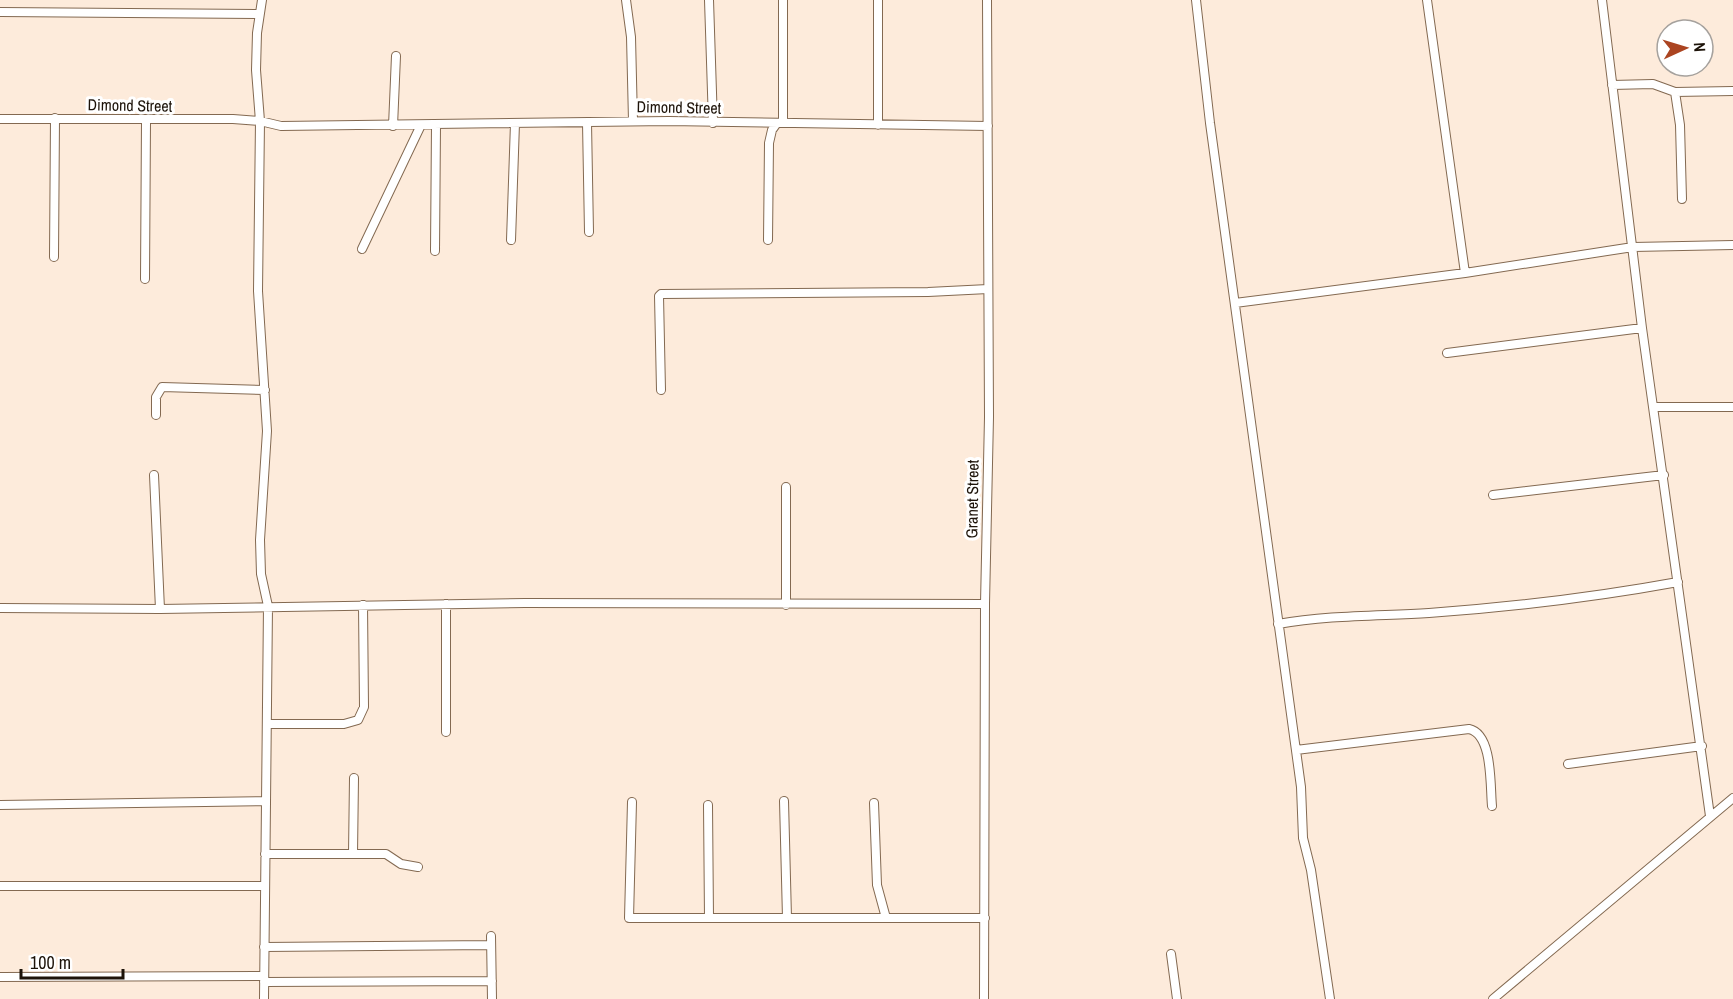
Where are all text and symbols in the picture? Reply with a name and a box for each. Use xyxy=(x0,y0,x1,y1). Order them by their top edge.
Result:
north arrow xyxy=(1655,18,1715,78)
text: N xyxy=(1689,41,1711,52)
street label: Dimond Street xyxy=(88,93,173,117)
street label: Dimond Street xyxy=(637,95,722,119)
street label: Granet Street xyxy=(960,459,984,539)
scale bar xyxy=(21,942,123,980)
text: 100 m xyxy=(30,950,71,975)

